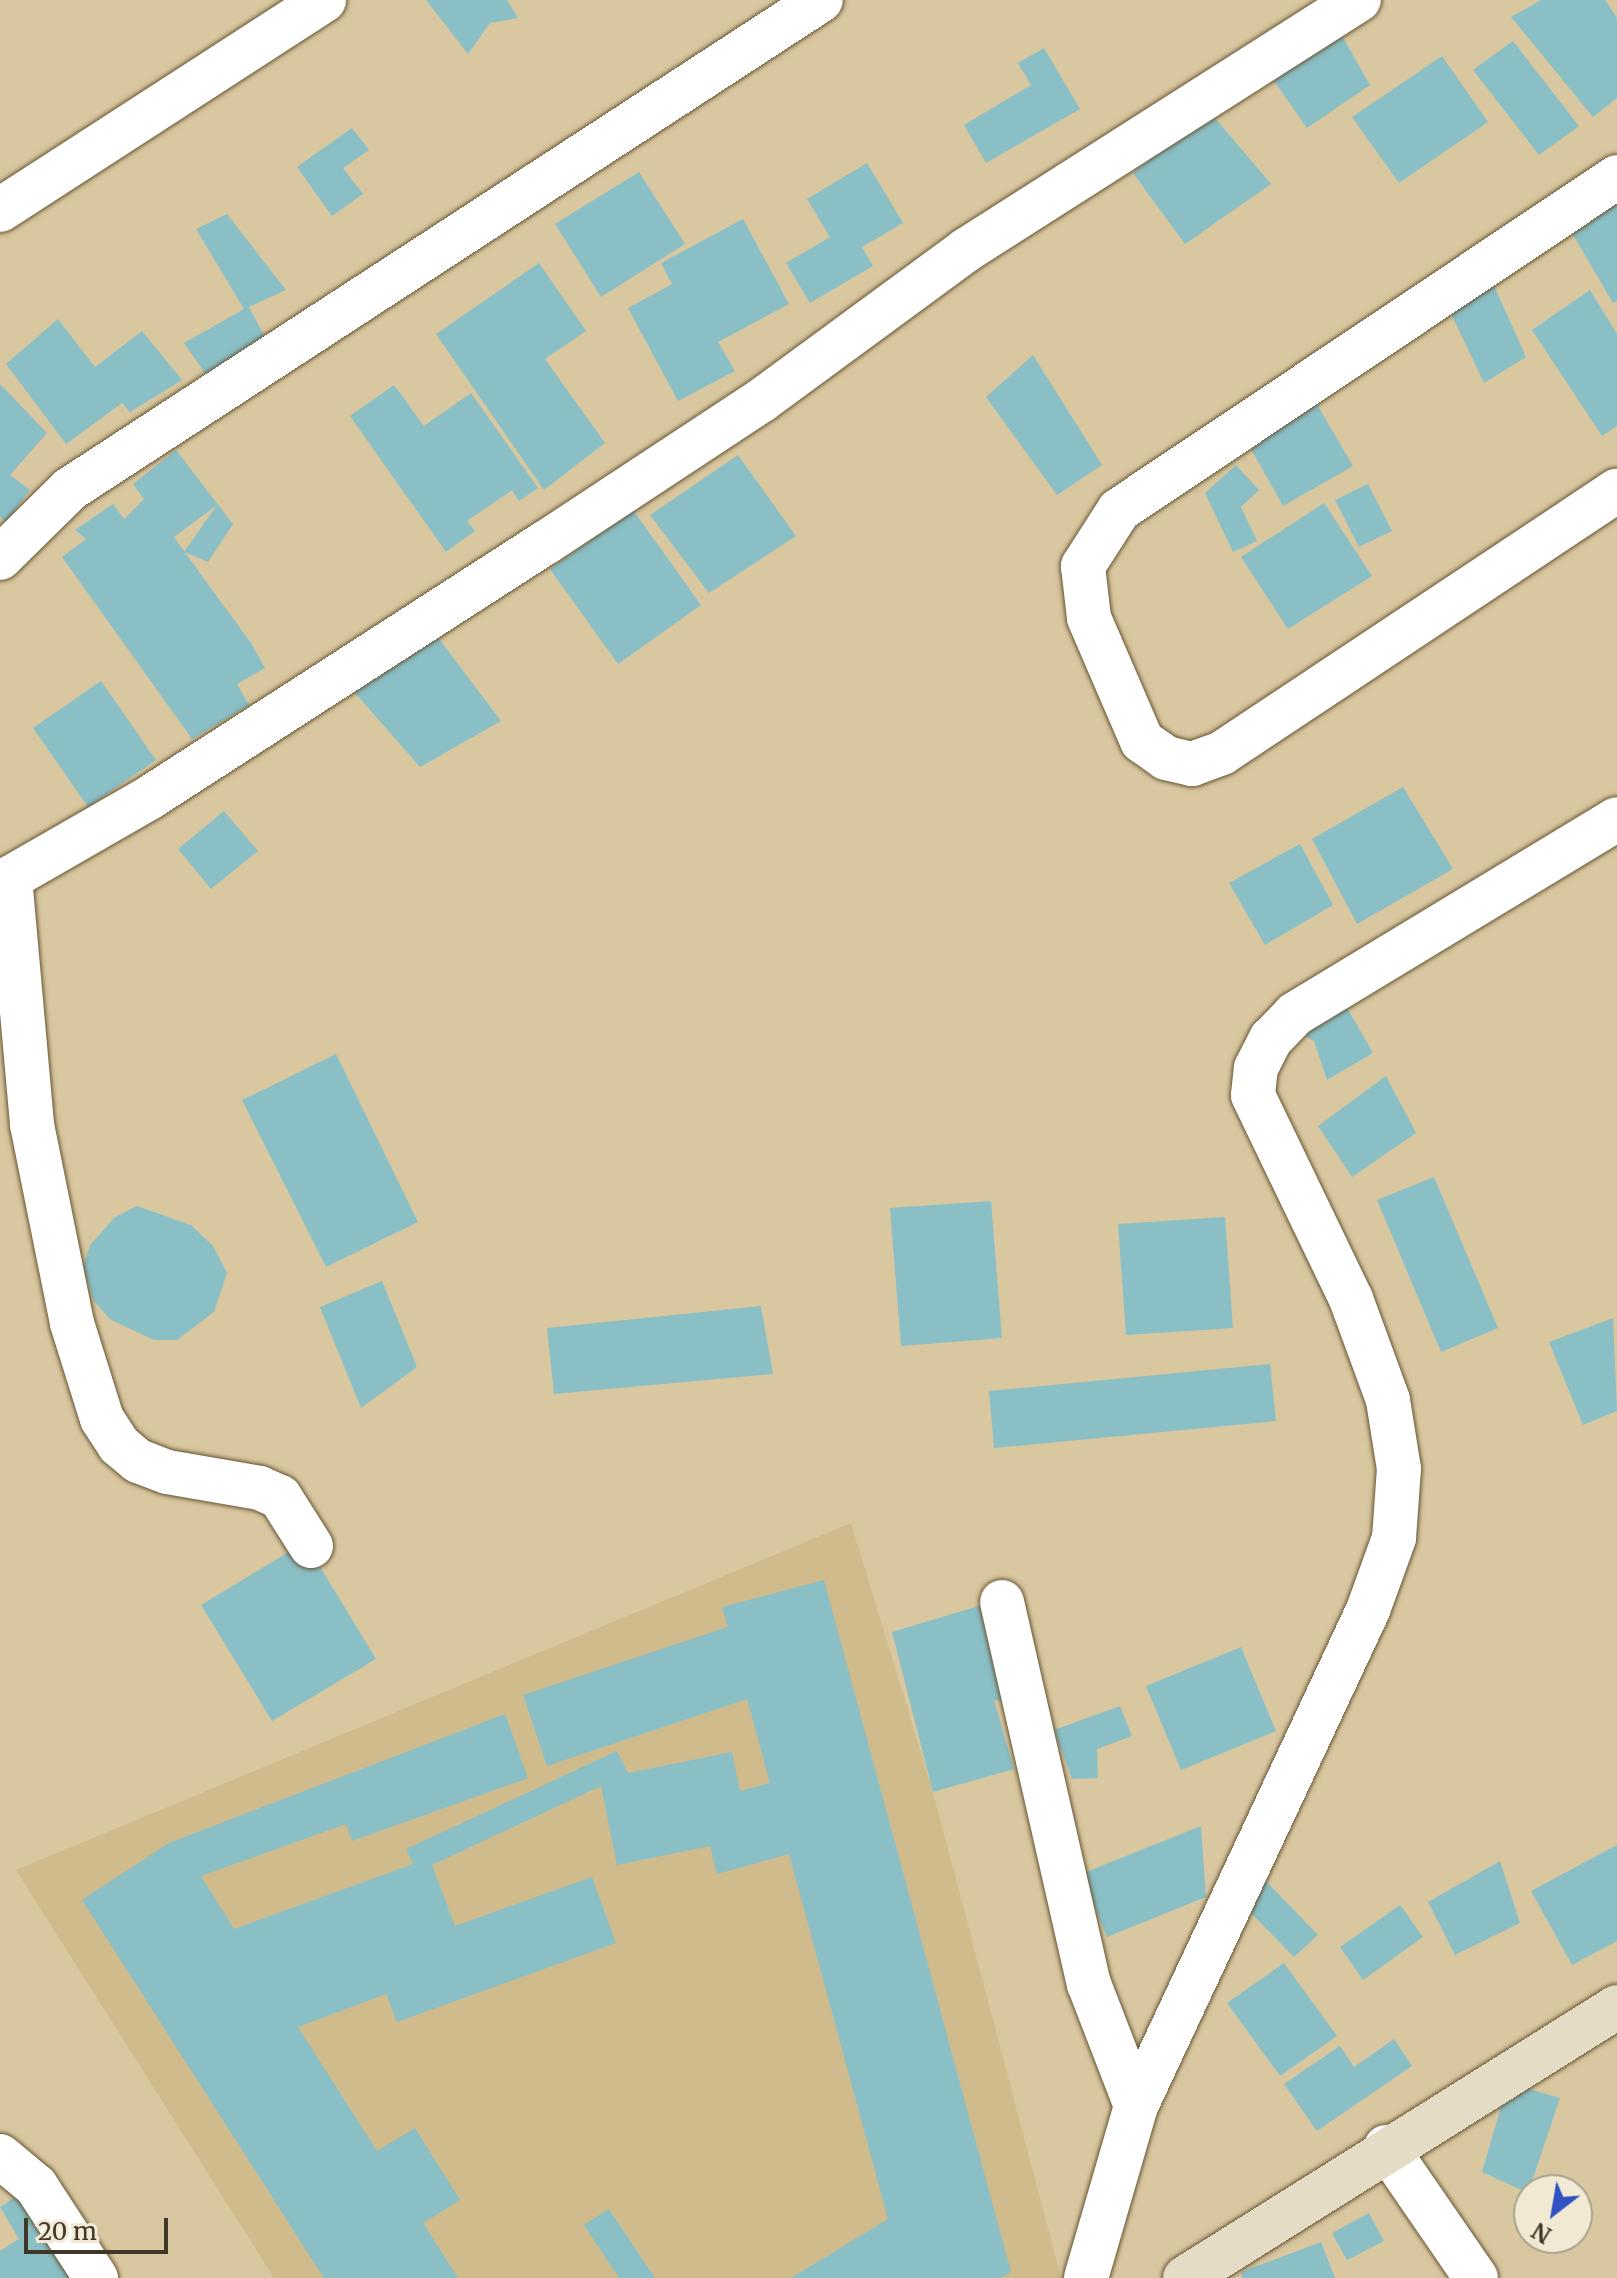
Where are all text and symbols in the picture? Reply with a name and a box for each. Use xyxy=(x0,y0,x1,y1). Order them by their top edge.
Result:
north arrow xyxy=(1513,2174,1593,2254)
scale bar xyxy=(28,2202,172,2252)
text: 20 m xyxy=(38,2216,97,2247)
text: N xyxy=(1527,2216,1556,2249)

